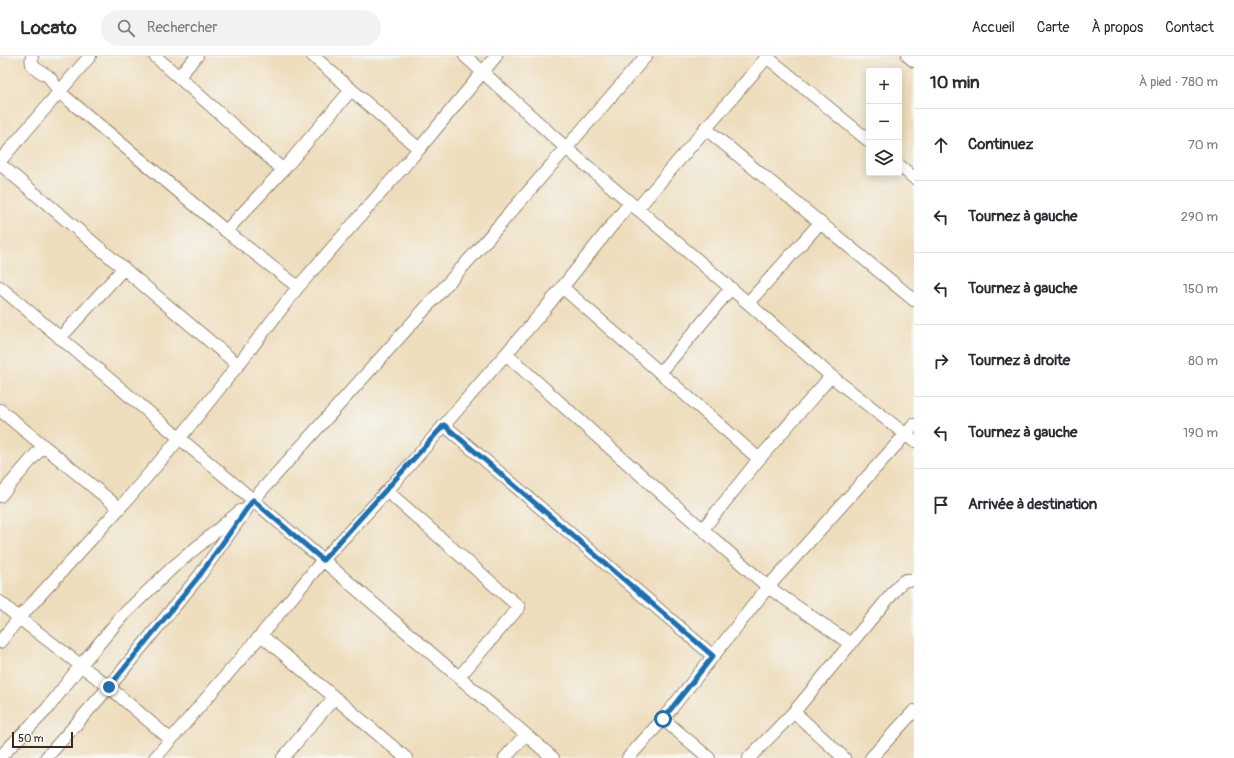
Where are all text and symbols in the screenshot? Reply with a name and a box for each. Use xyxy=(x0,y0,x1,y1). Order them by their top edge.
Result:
search box xyxy=(101,10,381,46)
text: Locato xyxy=(20,16,77,40)
icon: search xyxy=(115,17,137,39)
text: Rechercher xyxy=(147,18,218,37)
text: Accueil xyxy=(972,19,1015,36)
text: Carte xyxy=(1037,19,1069,36)
text: À propos xyxy=(1091,19,1143,36)
text: Contact xyxy=(1165,19,1214,36)
map controls xyxy=(866,68,902,176)
button: + xyxy=(866,68,902,104)
text: 10 min xyxy=(930,72,980,93)
text: À pied · 780 m xyxy=(1139,74,1218,90)
button: − xyxy=(866,104,902,140)
icon: ahead xyxy=(930,134,952,156)
text: Continuez xyxy=(968,135,1033,154)
text: 70 m xyxy=(1188,137,1218,153)
button: layers xyxy=(866,140,902,176)
icon: left xyxy=(930,206,952,228)
text: Tournez à gauche xyxy=(968,207,1078,226)
text: 290 m xyxy=(1181,209,1218,225)
icon: left xyxy=(930,278,952,300)
text: Tournez à gauche xyxy=(968,279,1078,298)
text: 150 m xyxy=(1183,281,1218,297)
icon: right xyxy=(930,350,952,372)
text: Tournez à droite xyxy=(968,351,1070,370)
text: 80 m xyxy=(1188,353,1218,369)
icon: left xyxy=(930,422,952,444)
text: Tournez à gauche xyxy=(968,423,1078,442)
text: 190 m xyxy=(1183,425,1218,441)
icon: arrive xyxy=(930,494,952,516)
text: Arrivée à destination xyxy=(968,495,1097,514)
route end xyxy=(100,678,118,696)
route start xyxy=(654,710,672,728)
scale bar xyxy=(12,730,73,749)
text: 50 m xyxy=(18,732,44,745)

